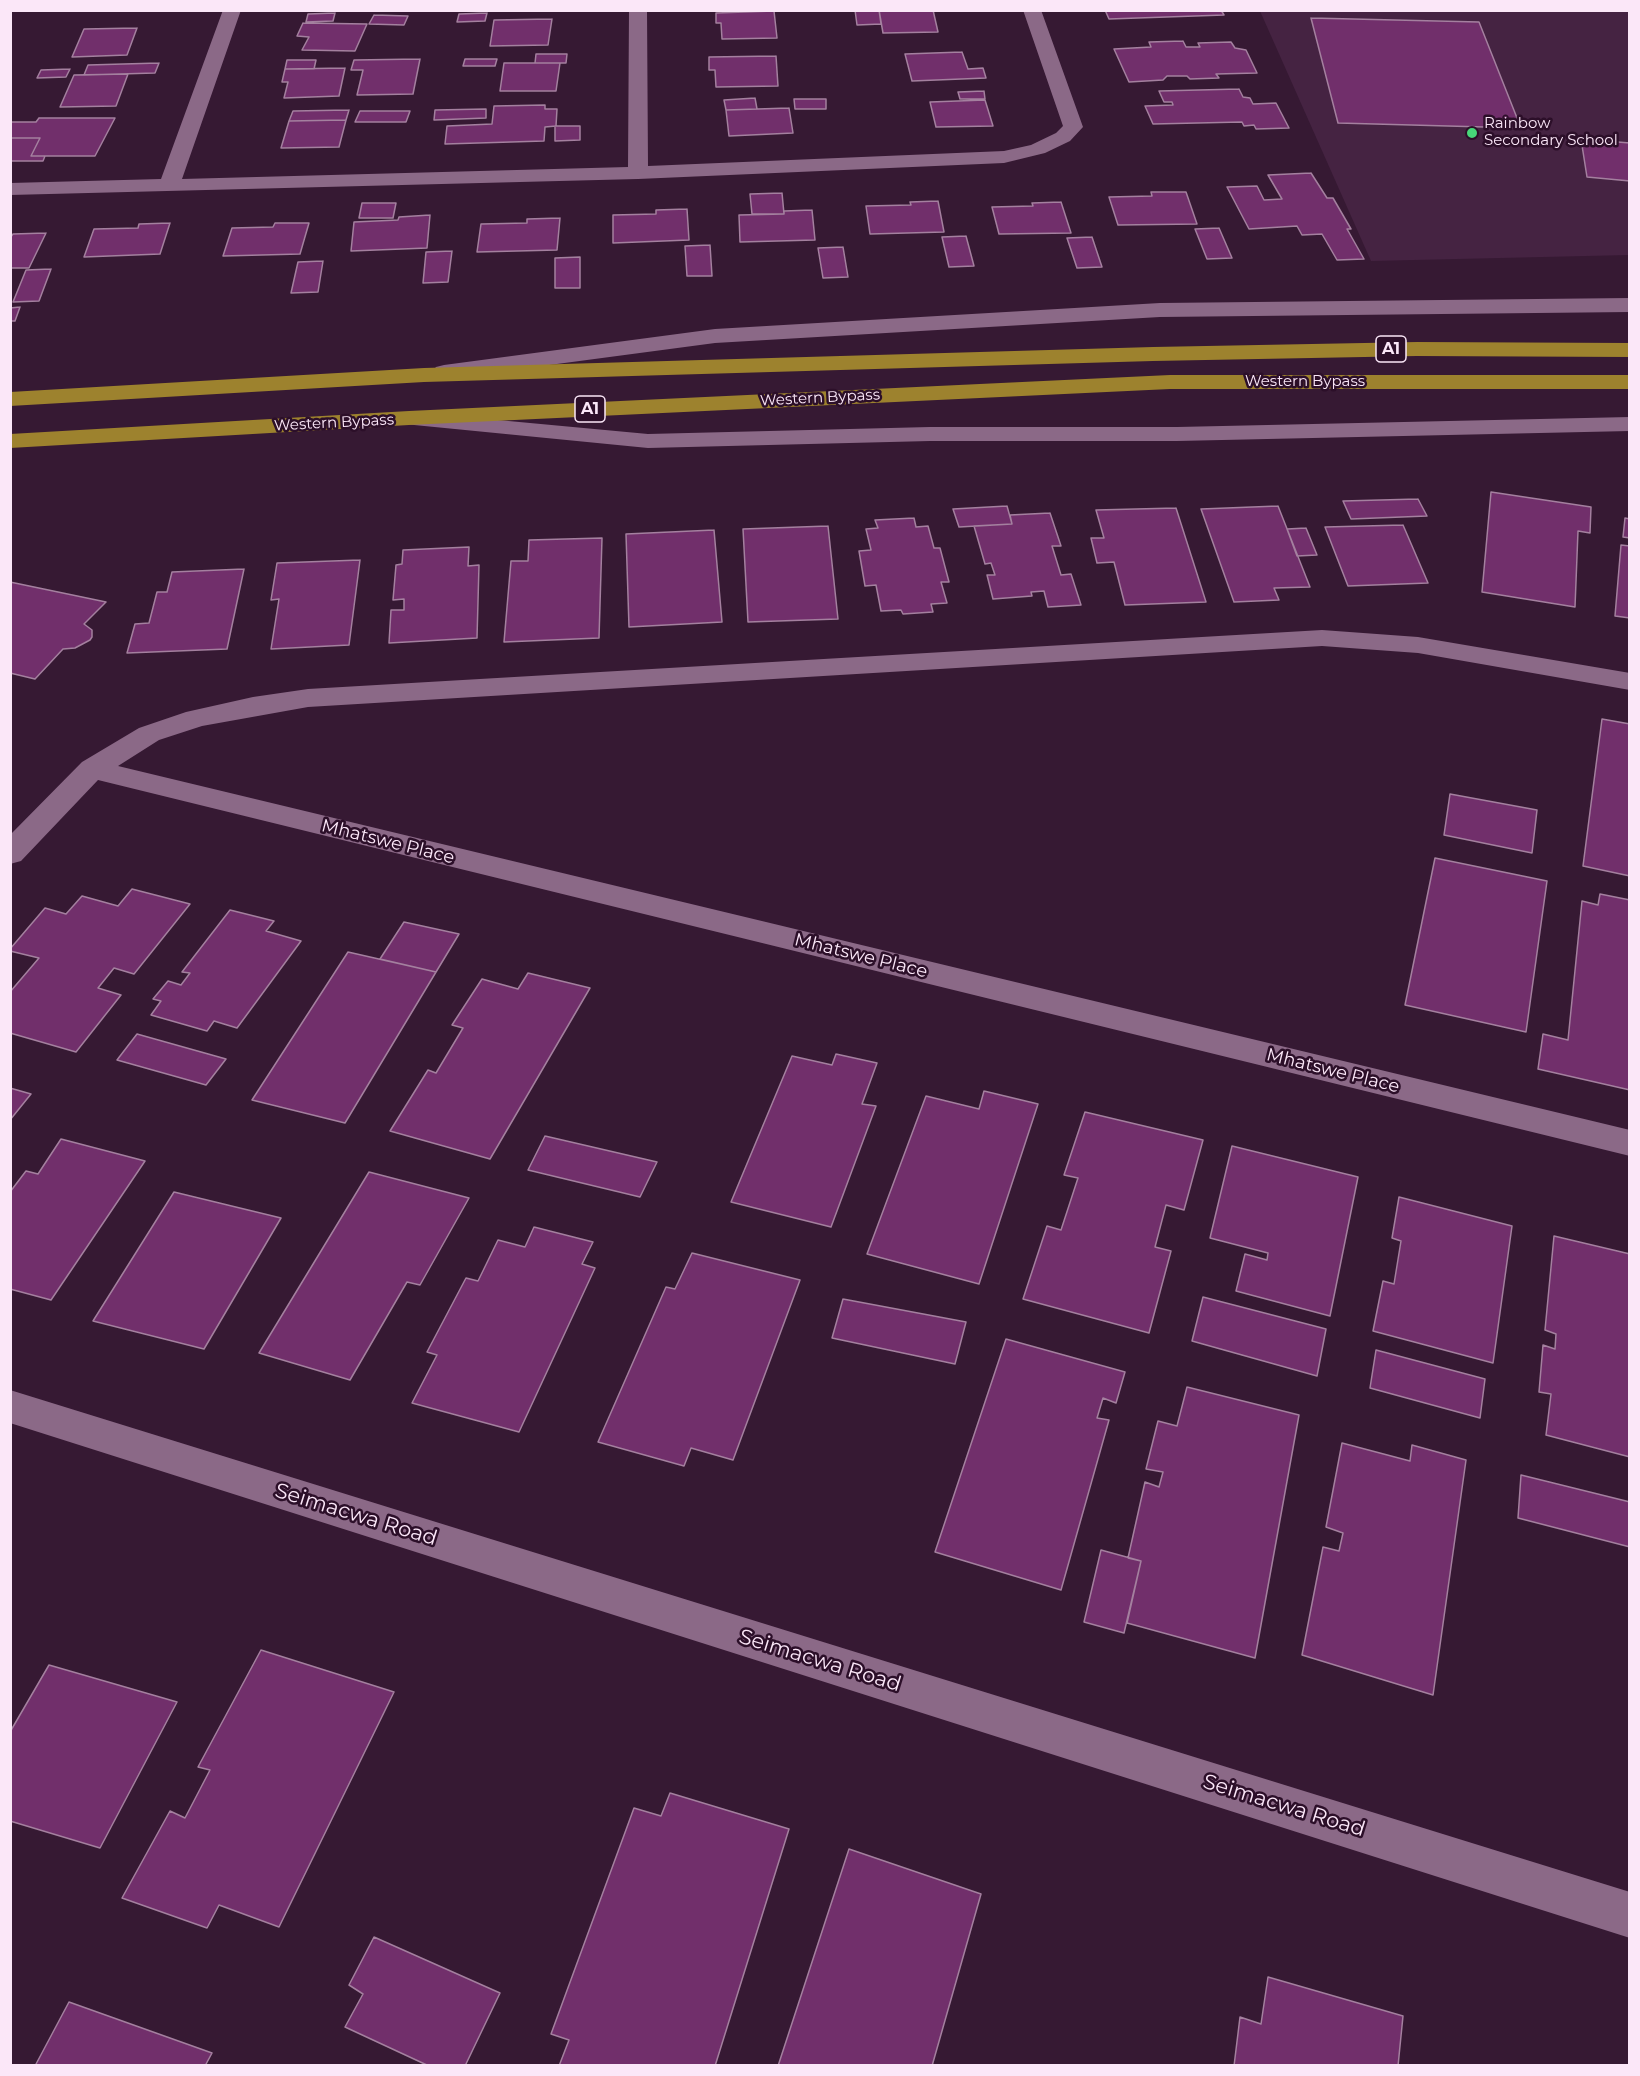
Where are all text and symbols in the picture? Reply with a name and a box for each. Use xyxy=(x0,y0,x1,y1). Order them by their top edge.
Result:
place label: Rainbow Secondary School xyxy=(1484,115,1618,150)
marker: Rainbow Secondary School xyxy=(1465,126,1479,140)
road number: A1 xyxy=(1376,336,1406,362)
street label: Western Bypass xyxy=(1245,373,1365,391)
street label: Western Bypass xyxy=(760,386,880,410)
road number: A1 xyxy=(575,396,605,422)
street label: Western Bypass xyxy=(274,411,394,435)
street label: Mhatswe Place xyxy=(319,815,457,869)
street label: Mhatswe Place xyxy=(792,929,930,983)
street label: Mhatswe Place xyxy=(1264,1044,1402,1098)
street label: Seimacwa Road xyxy=(272,1478,440,1552)
street label: Seimacwa Road xyxy=(736,1624,904,1698)
street label: Seimacwa Road xyxy=(1200,1769,1368,1843)

